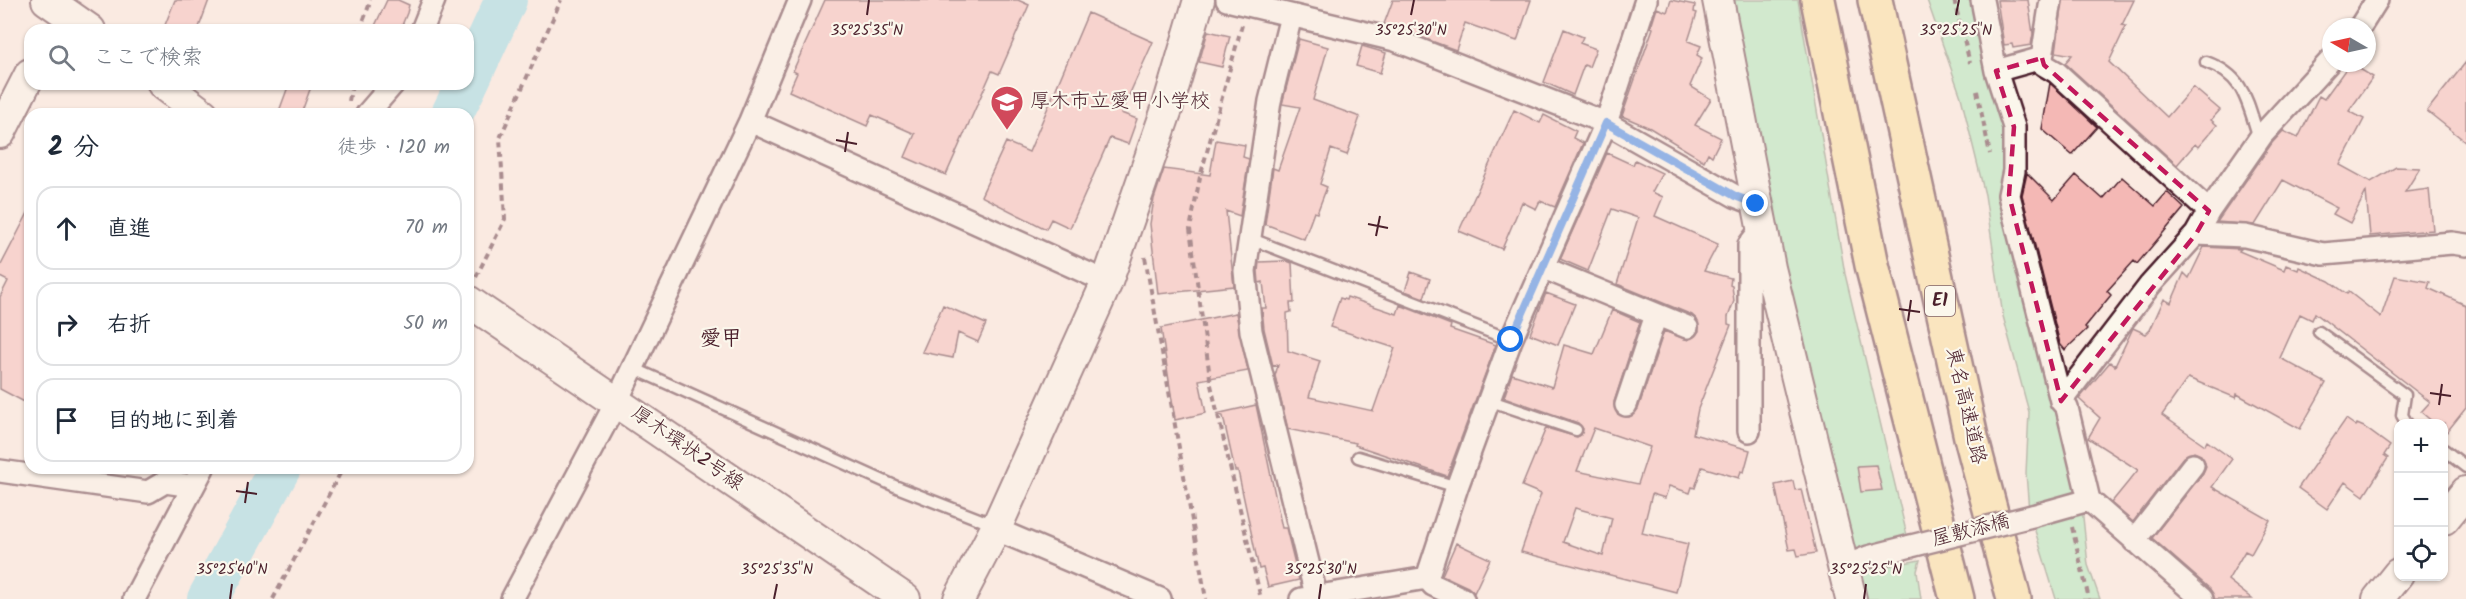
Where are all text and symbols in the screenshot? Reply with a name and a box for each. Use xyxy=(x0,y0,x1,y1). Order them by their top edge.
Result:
north arrow xyxy=(2322,18,2376,72)
text: 35°25'35"N xyxy=(831,19,903,43)
text: 35°25'30"N xyxy=(1375,19,1447,43)
text: 35°25'25"N xyxy=(1920,19,1992,43)
search box xyxy=(24,24,474,90)
icon: search xyxy=(45,41,78,74)
text: ここで検索 xyxy=(93,41,203,76)
school or university icon: 厚木市立愛甲小学校 xyxy=(989,84,1025,131)
place label: 厚木市立愛甲小学校 xyxy=(1030,86,1210,118)
text: 2 分 xyxy=(48,127,99,169)
text: 徒歩 · 120 m xyxy=(337,132,450,164)
route end xyxy=(1742,190,1768,216)
icon: ahead xyxy=(50,212,83,245)
text: 直進 xyxy=(107,212,151,247)
text: 70 m xyxy=(405,212,448,244)
road number: E1 xyxy=(1925,286,1955,316)
icon: right xyxy=(50,308,83,341)
text: 右折 xyxy=(107,308,151,343)
text: 50 m xyxy=(403,308,448,340)
district label: 愛甲 xyxy=(700,323,742,356)
route start xyxy=(1497,326,1523,352)
street label: 東名高速道路 xyxy=(1936,344,1994,468)
street label: 厚木環状2号線 xyxy=(624,398,750,500)
icon: arrive xyxy=(50,404,83,437)
text: 目的地に到着 xyxy=(107,404,239,439)
map controls xyxy=(2394,419,2448,581)
button: + xyxy=(2394,419,2448,473)
button: − xyxy=(2394,473,2448,527)
street label: 屋敷添橋 xyxy=(1928,506,2014,556)
button: locate xyxy=(2394,527,2448,581)
text: 35°25'40"N xyxy=(196,558,268,582)
text: 35°25'35"N xyxy=(741,558,813,582)
text: 35°25'30"N xyxy=(1285,558,1357,582)
text: 35°25'25"N xyxy=(1830,558,1902,582)

